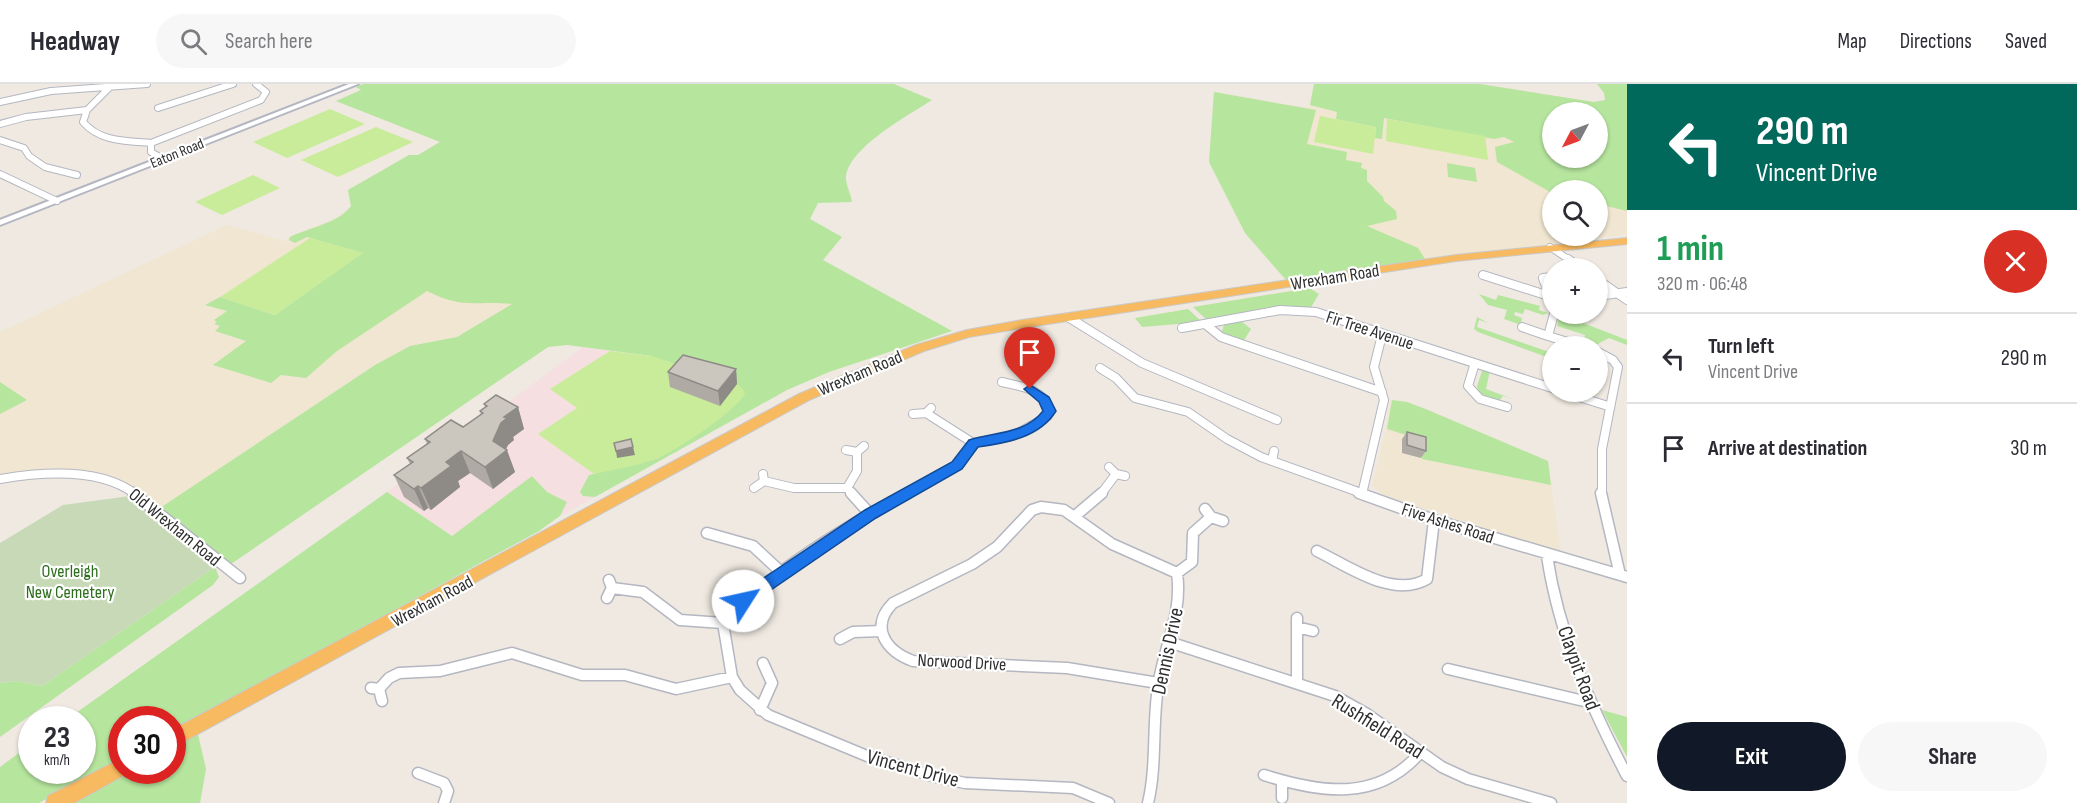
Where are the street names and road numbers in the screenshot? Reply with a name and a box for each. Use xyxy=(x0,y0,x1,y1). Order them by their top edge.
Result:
street label: Eaton Road xyxy=(148,134,207,173)
street label: Wrexham Road xyxy=(1289,260,1381,295)
street label: Fir Tree Avenue xyxy=(1323,306,1416,354)
street label: Wrexham Road xyxy=(815,346,905,401)
street label: Old Wrexham Road xyxy=(125,484,225,571)
street label: Five Ashes Road xyxy=(1399,499,1497,548)
street label: Wrexham Road xyxy=(388,571,477,632)
street label: Dennis Drive xyxy=(1146,605,1189,697)
street label: Claypit Road xyxy=(1552,623,1605,714)
street label: Norwood Drive xyxy=(917,650,1007,675)
street label: Rushfield Road xyxy=(1327,688,1428,764)
street label: Vincent Drive xyxy=(864,744,962,793)

